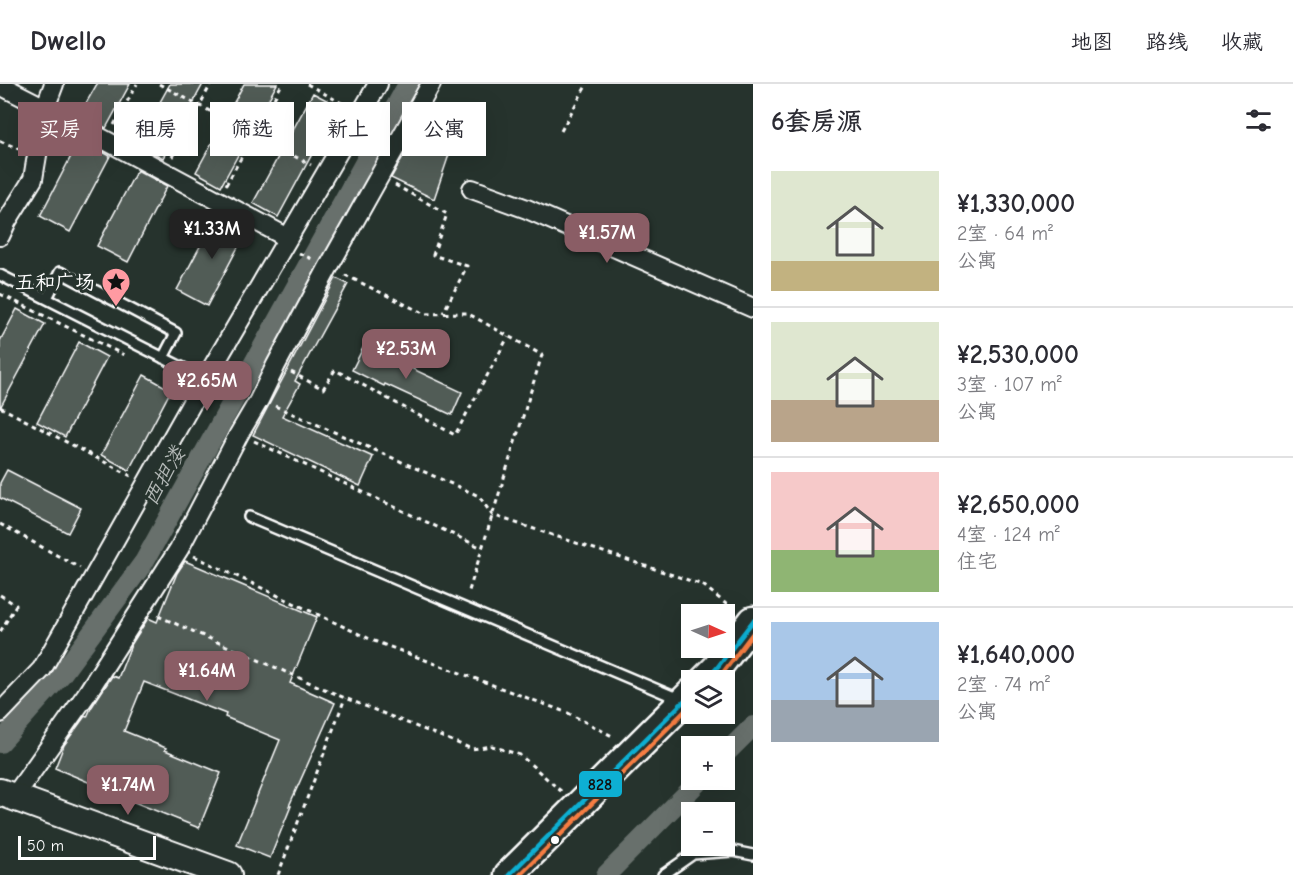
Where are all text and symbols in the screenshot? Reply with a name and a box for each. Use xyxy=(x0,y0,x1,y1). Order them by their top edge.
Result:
text: Dwello xyxy=(30,25,106,57)
text: 地图 xyxy=(1071,30,1113,54)
text: 路线 xyxy=(1146,30,1188,54)
text: 收藏 xyxy=(1221,30,1263,54)
chip: 买房 xyxy=(18,102,102,156)
chip: 租房 xyxy=(114,102,198,156)
chip: 筛选 xyxy=(210,102,294,156)
chip: 新上 xyxy=(306,102,390,156)
chip: 公寓 xyxy=(402,102,486,156)
icon: filters xyxy=(1242,104,1275,137)
text: 6套房源 xyxy=(771,107,863,137)
text: ¥1,330,000 xyxy=(957,189,1075,219)
icon: home xyxy=(819,195,891,267)
pin: ¥1.33M xyxy=(163,209,261,260)
pin: ¥1.57M xyxy=(558,213,656,264)
text: ¥1.33M xyxy=(183,217,241,240)
text: ¥1.57M xyxy=(578,221,636,244)
text: 2室 · 64 m² xyxy=(957,222,1053,245)
text: 公寓 xyxy=(957,249,997,272)
place icon: 五和广场 xyxy=(100,266,132,308)
place label: 五和广场 xyxy=(15,271,95,294)
pin: ¥2.53M xyxy=(357,329,455,380)
text: ¥2.53M xyxy=(376,337,436,360)
text: ¥2,530,000 xyxy=(957,340,1079,370)
icon: home xyxy=(819,346,891,418)
pin: ¥2.65M xyxy=(158,361,256,412)
text: ¥2.65M xyxy=(177,369,237,392)
text: 3室 · 107 m² xyxy=(957,373,1062,396)
text: 公寓 xyxy=(957,400,997,423)
water label: 西担溇 xyxy=(138,441,191,509)
text: ¥2,650,000 xyxy=(957,490,1080,520)
icon: home xyxy=(819,496,891,568)
text: 4室 · 124 m² xyxy=(957,523,1060,546)
text: 住宅 xyxy=(957,550,997,573)
north arrow xyxy=(681,604,735,658)
map controls xyxy=(681,604,735,856)
text: ¥1,640,000 xyxy=(957,640,1075,670)
icon: home xyxy=(819,646,891,718)
pin: ¥1.64M xyxy=(158,651,256,702)
text: ¥1.64M xyxy=(178,659,236,682)
button: layers xyxy=(681,670,735,724)
text: 2室 · 74 m² xyxy=(957,673,1050,696)
text: 公寓 xyxy=(957,700,997,723)
button: + xyxy=(681,736,735,790)
pin: ¥1.74M xyxy=(79,765,177,816)
line badge: 828 xyxy=(578,770,623,798)
text: ¥1.74M xyxy=(101,773,155,796)
text: 828 xyxy=(588,776,612,794)
button: − xyxy=(681,802,735,856)
scale bar xyxy=(18,833,156,860)
unlabelled marker xyxy=(549,834,561,846)
text: 50 m xyxy=(27,837,64,855)

